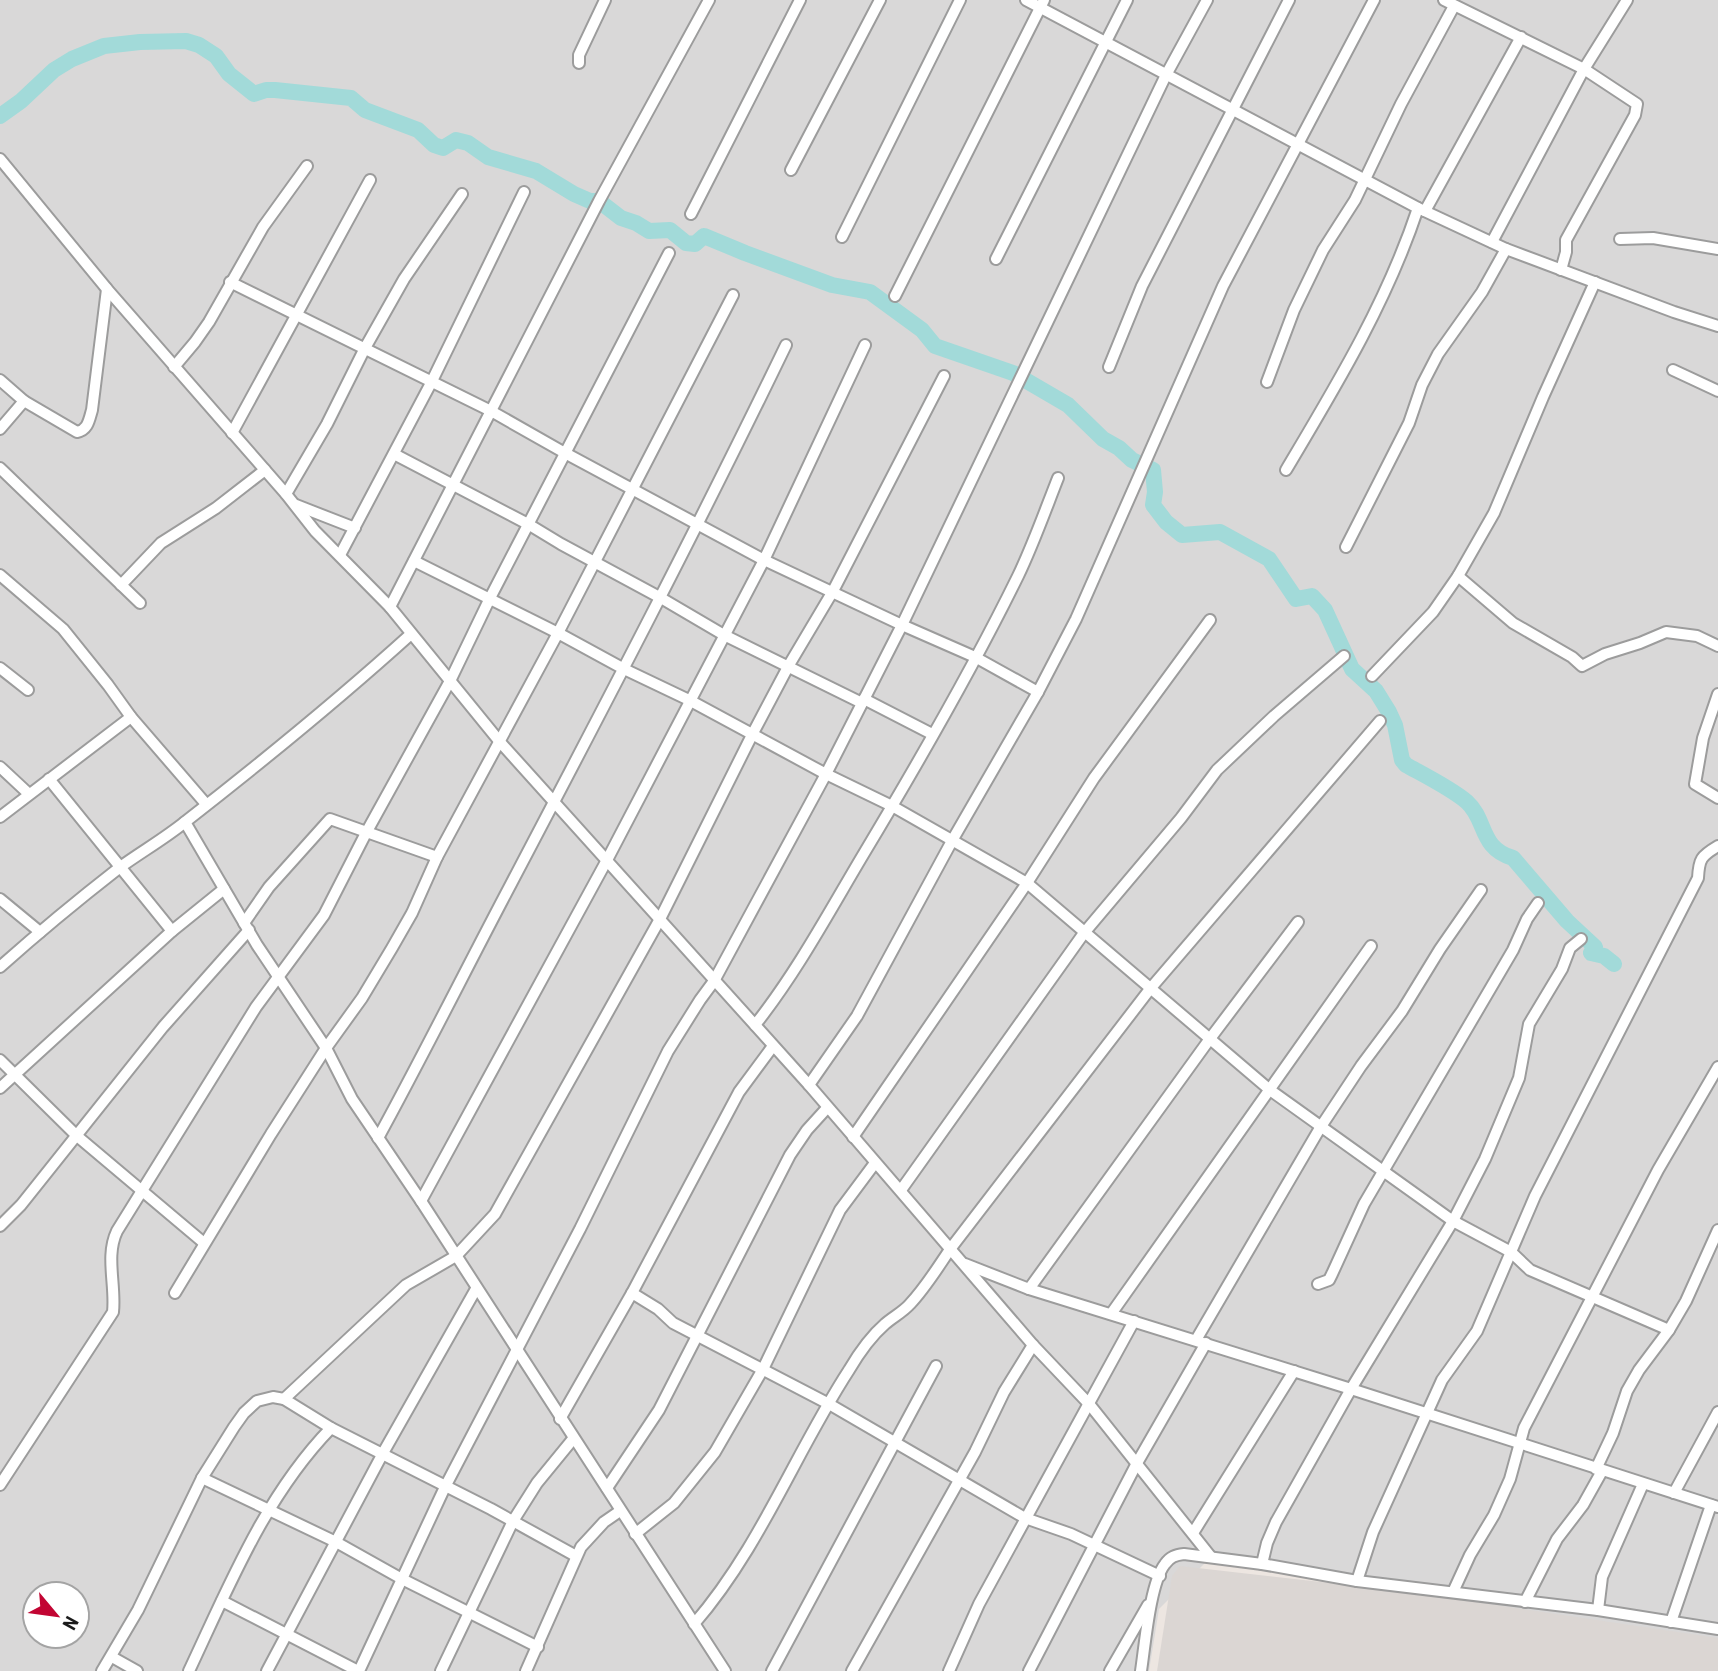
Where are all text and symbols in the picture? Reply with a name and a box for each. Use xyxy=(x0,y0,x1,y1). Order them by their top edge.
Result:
north arrow xyxy=(21,1580,91,1650)
text: N xyxy=(58,1612,83,1634)

